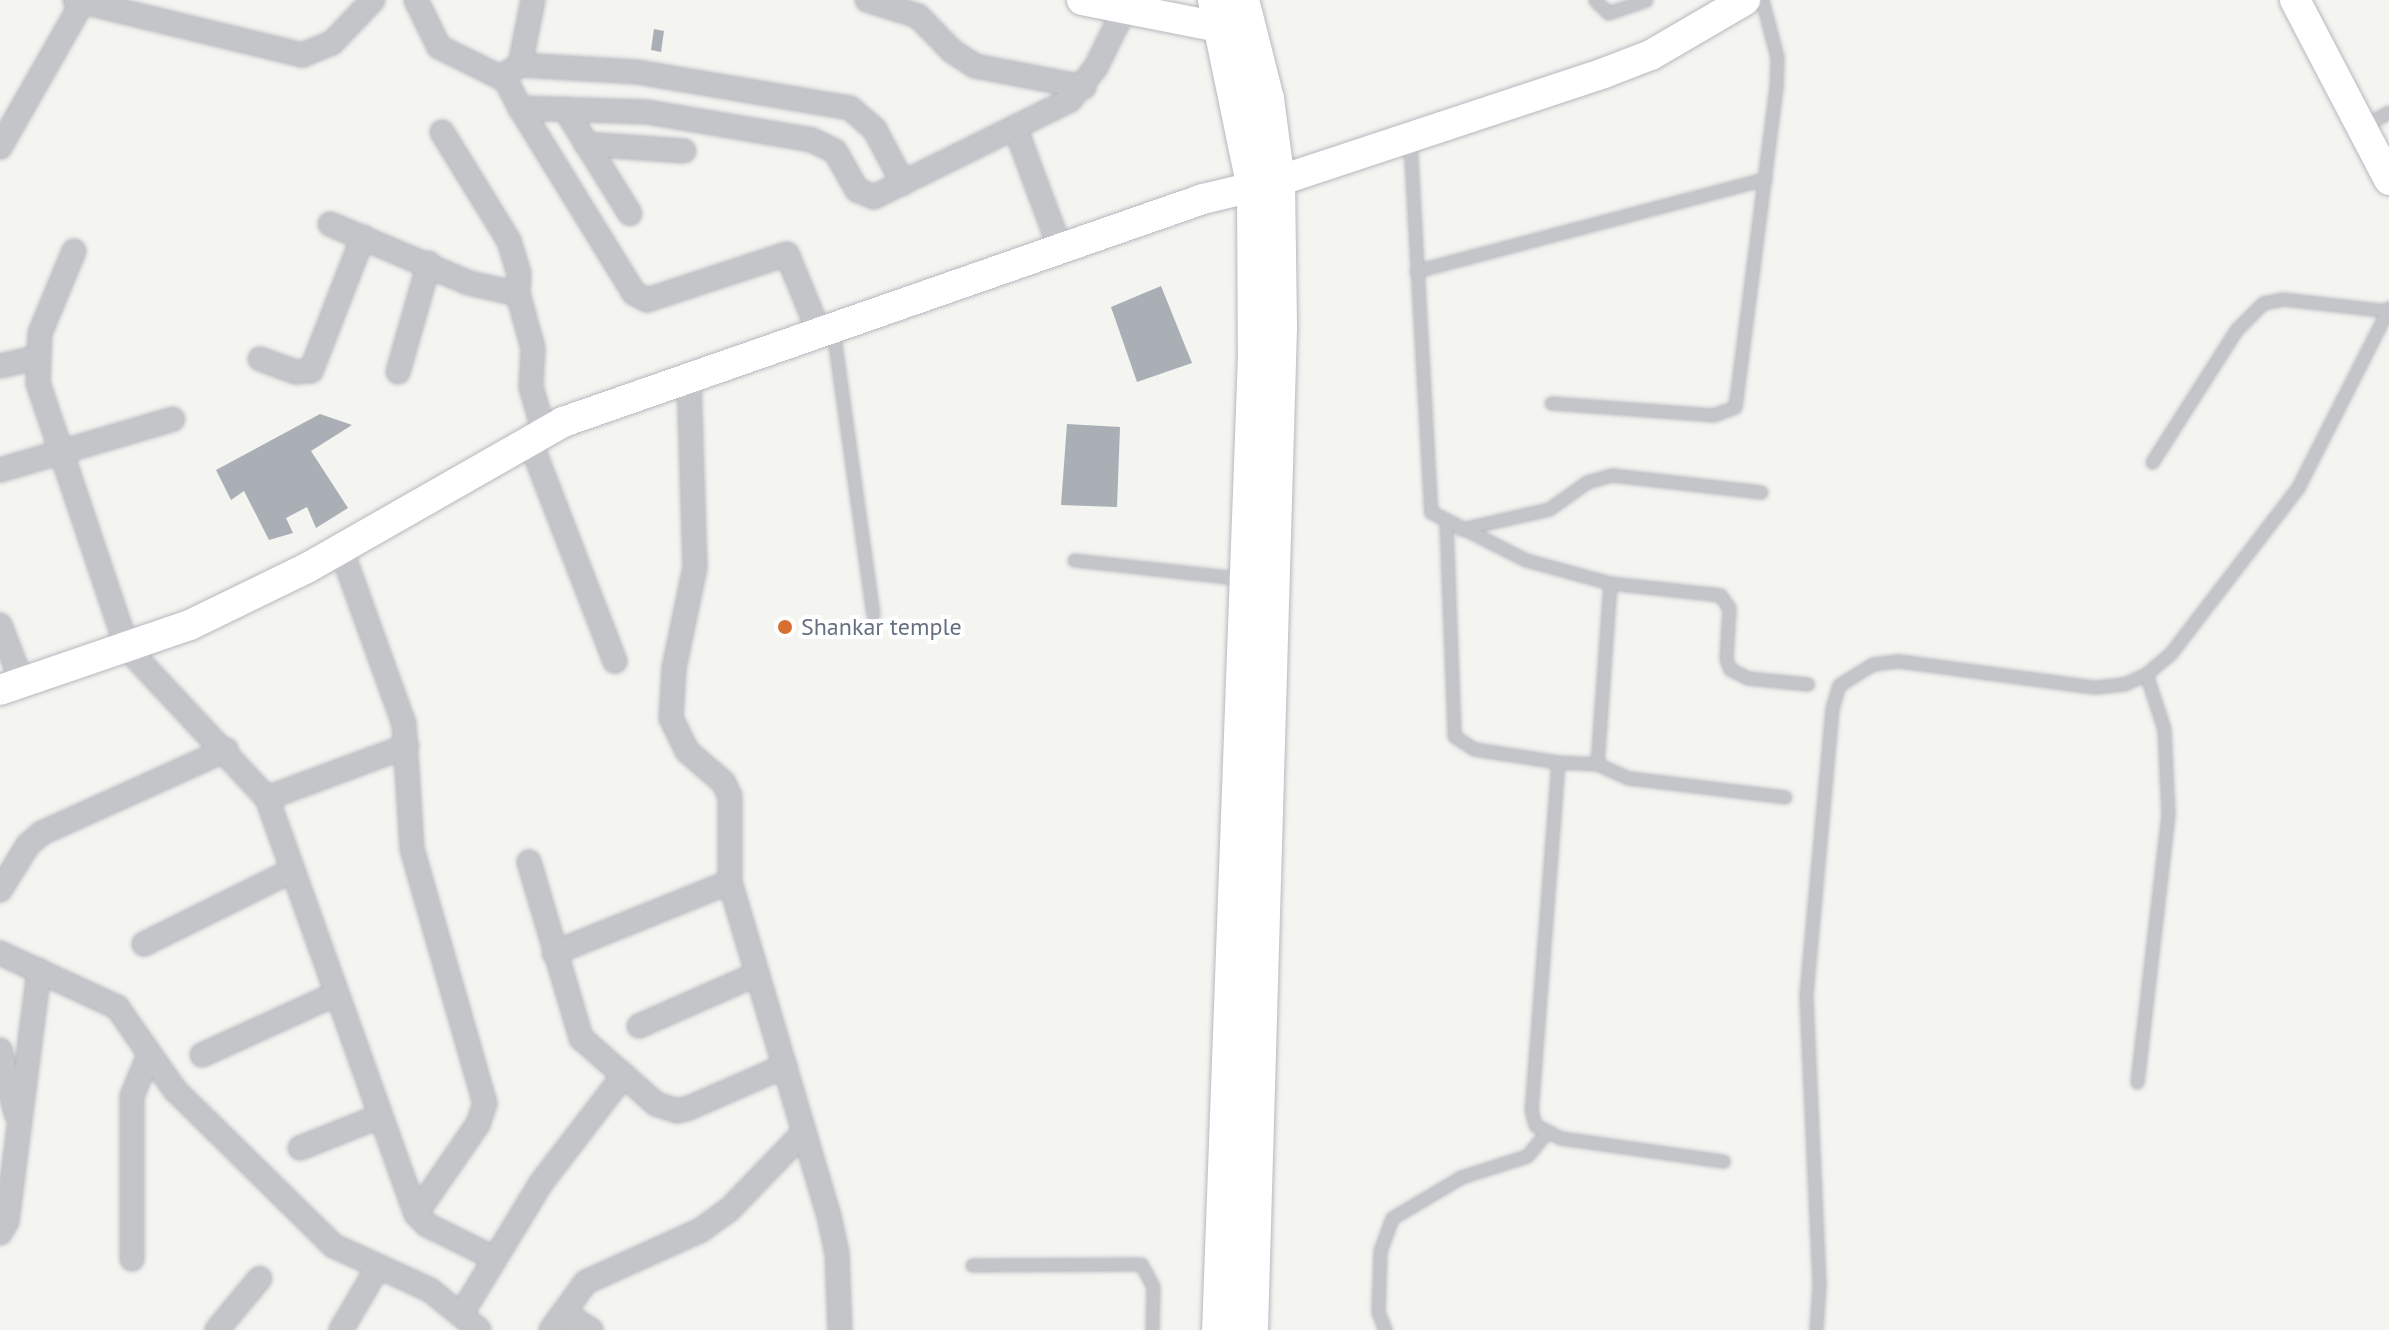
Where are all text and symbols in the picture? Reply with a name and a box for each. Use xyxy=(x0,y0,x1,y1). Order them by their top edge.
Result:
place label: Shankar temple xyxy=(801,613,962,641)
marker: Shankar temple xyxy=(776,618,794,636)

